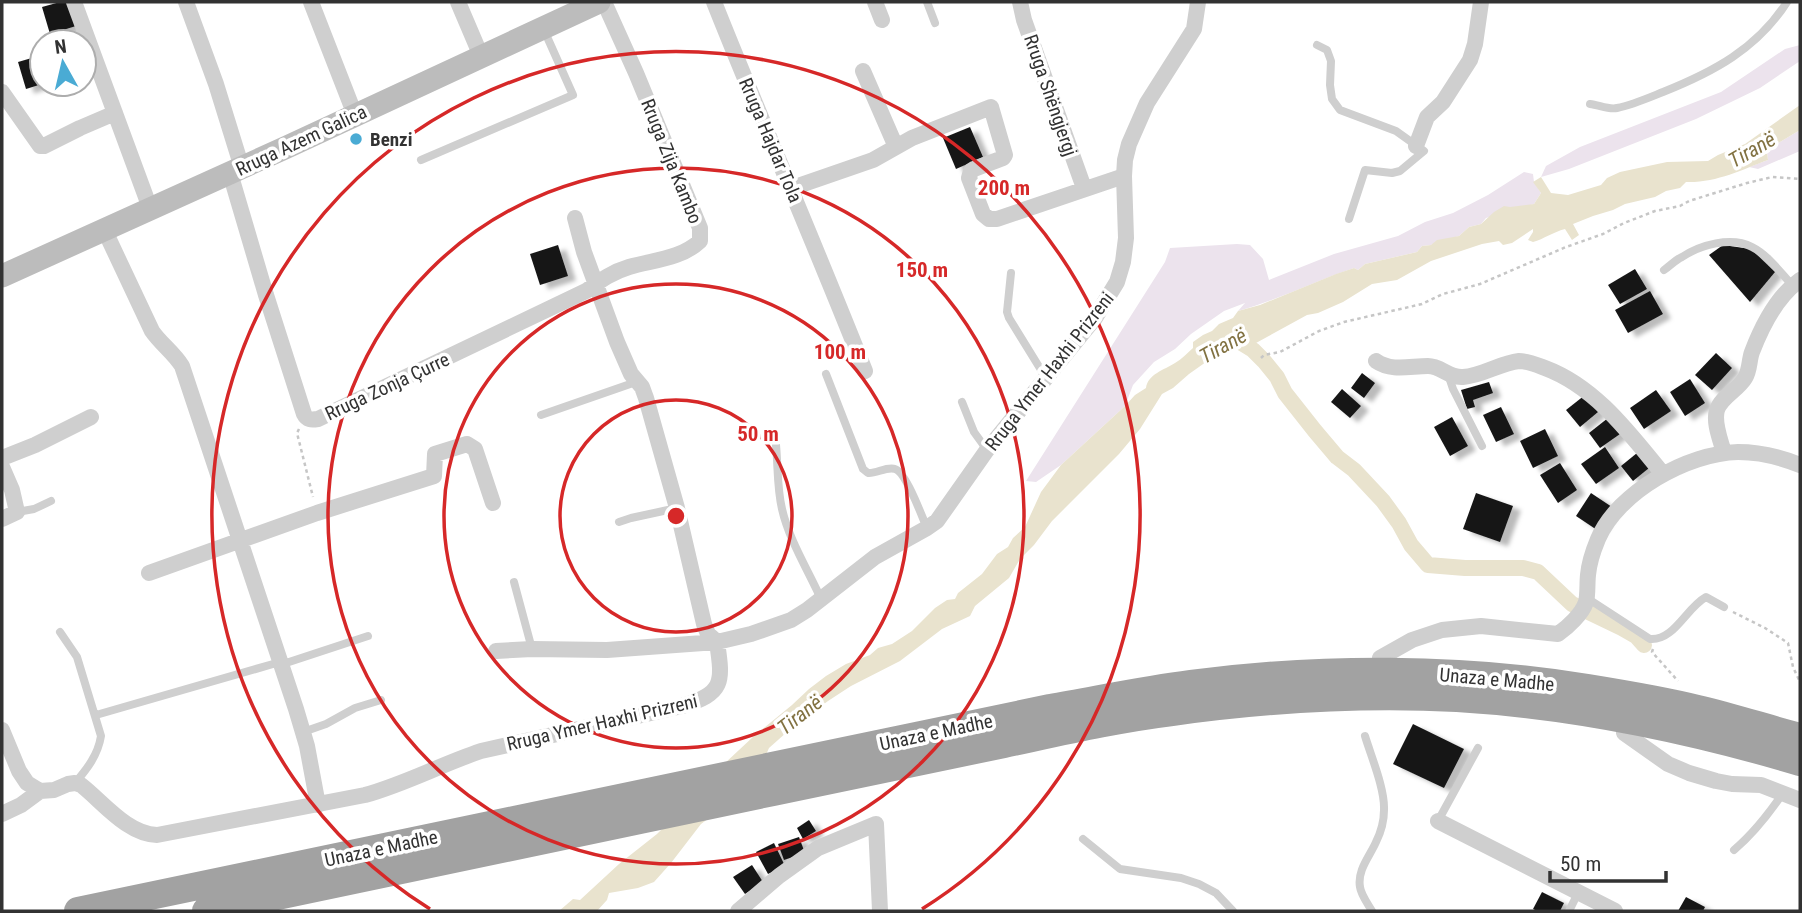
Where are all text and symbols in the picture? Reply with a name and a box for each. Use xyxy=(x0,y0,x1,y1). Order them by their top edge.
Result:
north arrow xyxy=(28,28,98,98)
street label: Rruga Shëngjergj xyxy=(1019,31,1082,159)
text: N xyxy=(53,34,68,59)
street label: Rruga Hajdar Tola xyxy=(734,74,807,206)
street label: Rruga Zija Kambo xyxy=(636,95,707,227)
street label: Rruga Azem Galica xyxy=(232,100,370,181)
water label: Tiranë xyxy=(1724,127,1780,173)
place label: Benzi xyxy=(370,128,412,151)
marker: Benzi xyxy=(348,131,364,147)
text: 200 m xyxy=(978,176,1030,200)
text: 150 m xyxy=(896,258,948,282)
street label: Rruga Ymer Haxhi Prizreni xyxy=(980,287,1119,455)
water label: Tiranë xyxy=(1195,323,1251,369)
text: 100 m xyxy=(814,340,866,364)
street label: Rruga Zonja Çurre xyxy=(321,348,453,425)
text: 50 m xyxy=(737,422,779,446)
centre of rings xyxy=(664,504,688,528)
street label: Unaza e Madhe xyxy=(1439,663,1555,696)
street label: Rruga Ymer Haxhi Prizreni xyxy=(504,689,700,756)
water label: Tiranë xyxy=(773,690,828,740)
street label: Unaza e Madhe xyxy=(877,709,995,756)
street label: Unaza e Madhe xyxy=(322,825,440,872)
scale bar xyxy=(1550,839,1666,883)
text: 50 m xyxy=(1560,852,1601,876)

